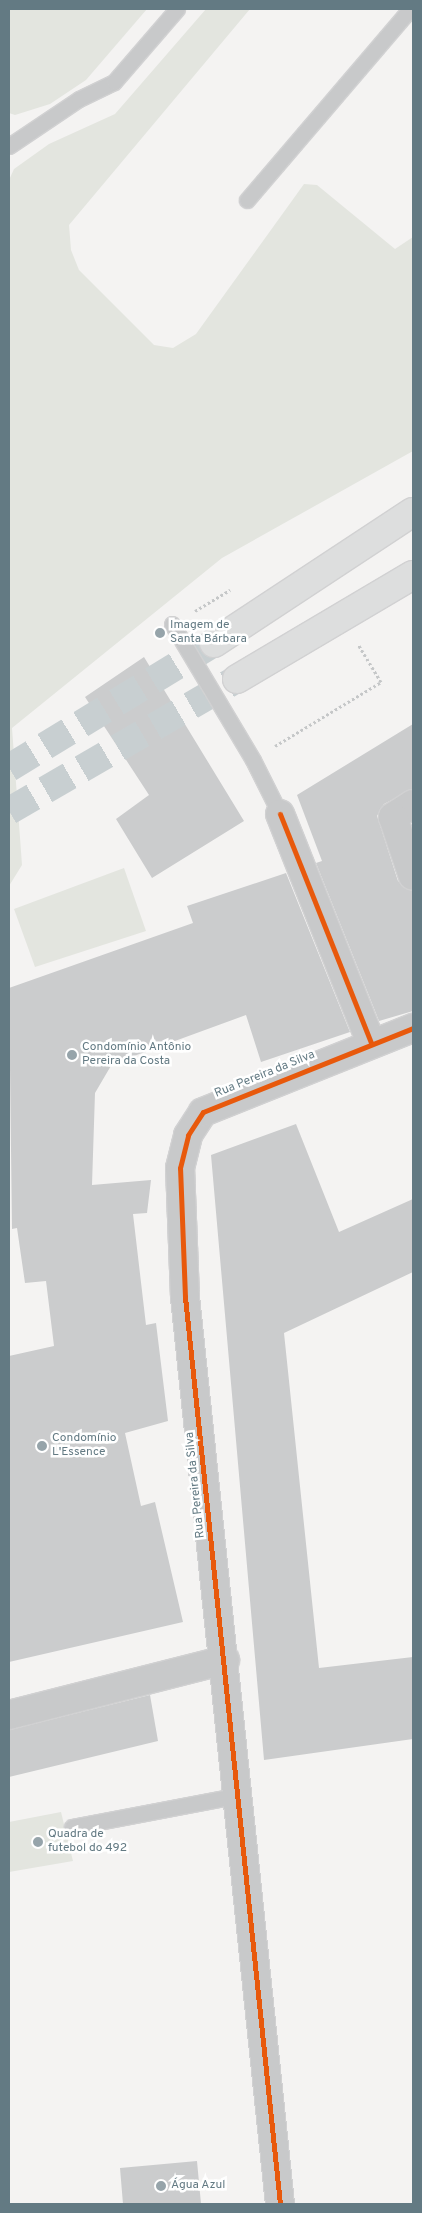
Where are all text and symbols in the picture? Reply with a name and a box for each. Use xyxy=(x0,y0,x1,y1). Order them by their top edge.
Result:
place label: Imagem de Santa Bárbara xyxy=(170,619,247,647)
marker: Imagem de Santa Bárbara xyxy=(154,627,166,639)
place label: Condomínio Antônio Pereira da Costa xyxy=(82,1041,192,1069)
street label: Rua Pereira da Silva xyxy=(213,1048,317,1102)
marker: Condomínio Antônio Pereira da Costa xyxy=(66,1049,78,1061)
street label: Rua Pereira da Silva xyxy=(183,1431,209,1539)
place label: Condomínio L'Essence xyxy=(52,1432,116,1460)
marker: Condomínio L'Essence xyxy=(36,1440,48,1452)
place label: Quadra de futebol do 492 xyxy=(48,1828,127,1856)
marker: Quadra de futebol do 492 xyxy=(32,1836,44,1848)
place label: Água Azul xyxy=(171,2179,226,2193)
marker: Água Azul xyxy=(155,2180,167,2192)

